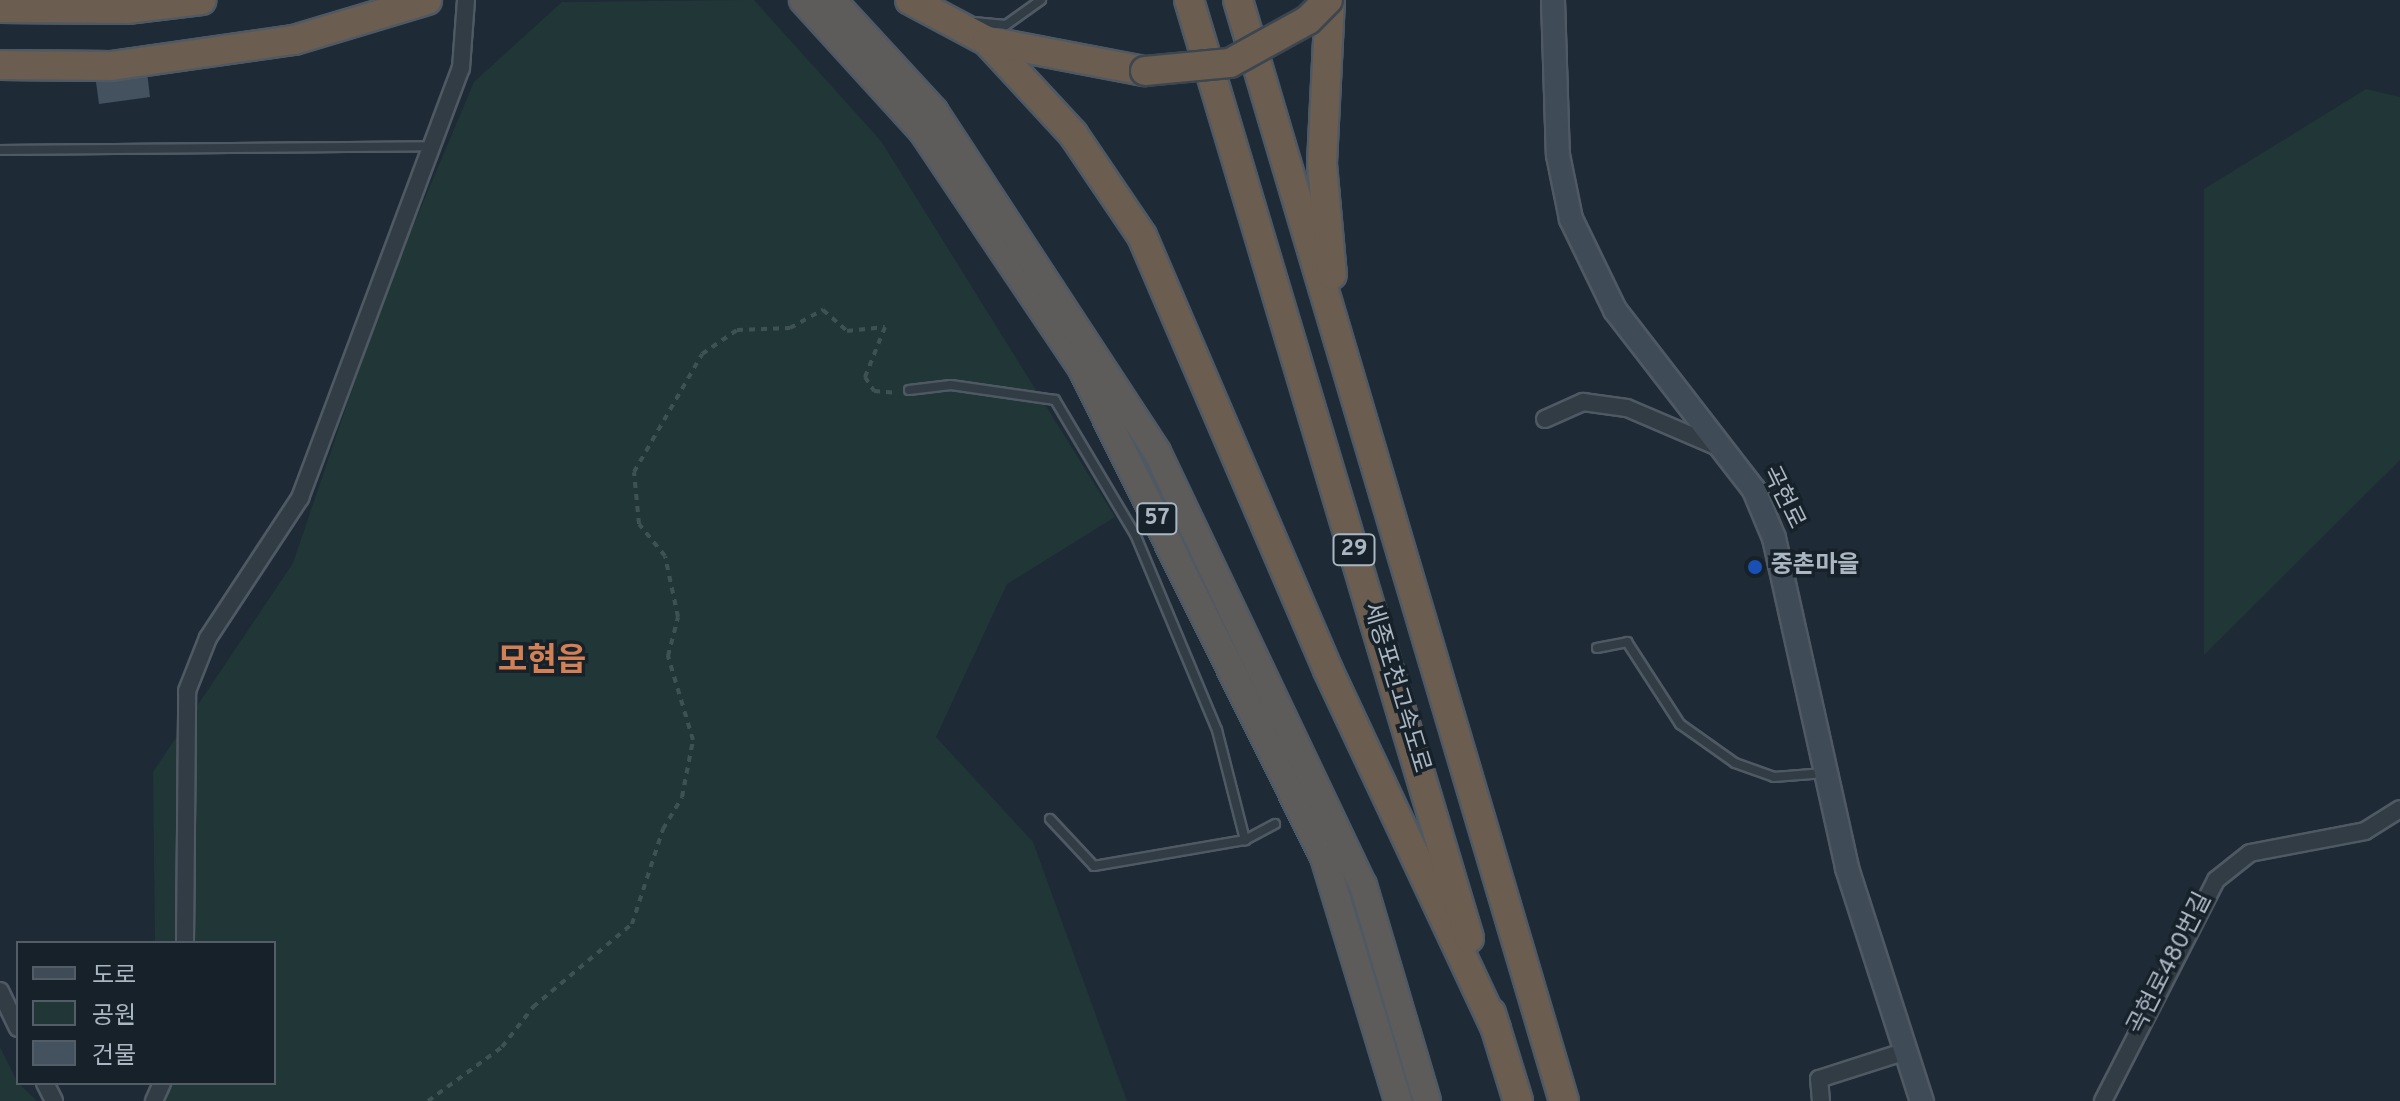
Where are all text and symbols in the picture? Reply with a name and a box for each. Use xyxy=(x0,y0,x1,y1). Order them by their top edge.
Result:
street label: 곡현로 xyxy=(1755,462,1809,534)
road number: 57 xyxy=(1135,501,1179,537)
road number: 29 xyxy=(1332,532,1376,568)
place label: 중촌마을 xyxy=(1771,553,1859,581)
marker: 중촌마을 xyxy=(1746,558,1764,576)
street label: 세종포천고속도로 xyxy=(1355,599,1435,777)
district label: 모현읍 xyxy=(498,643,586,681)
street label: 곡현로480번길 xyxy=(2123,888,2219,1040)
legend xyxy=(16,941,276,1085)
text: 도로 xyxy=(92,962,136,992)
text: 공원 xyxy=(92,1002,136,1032)
text: 건물 xyxy=(92,1042,136,1072)

